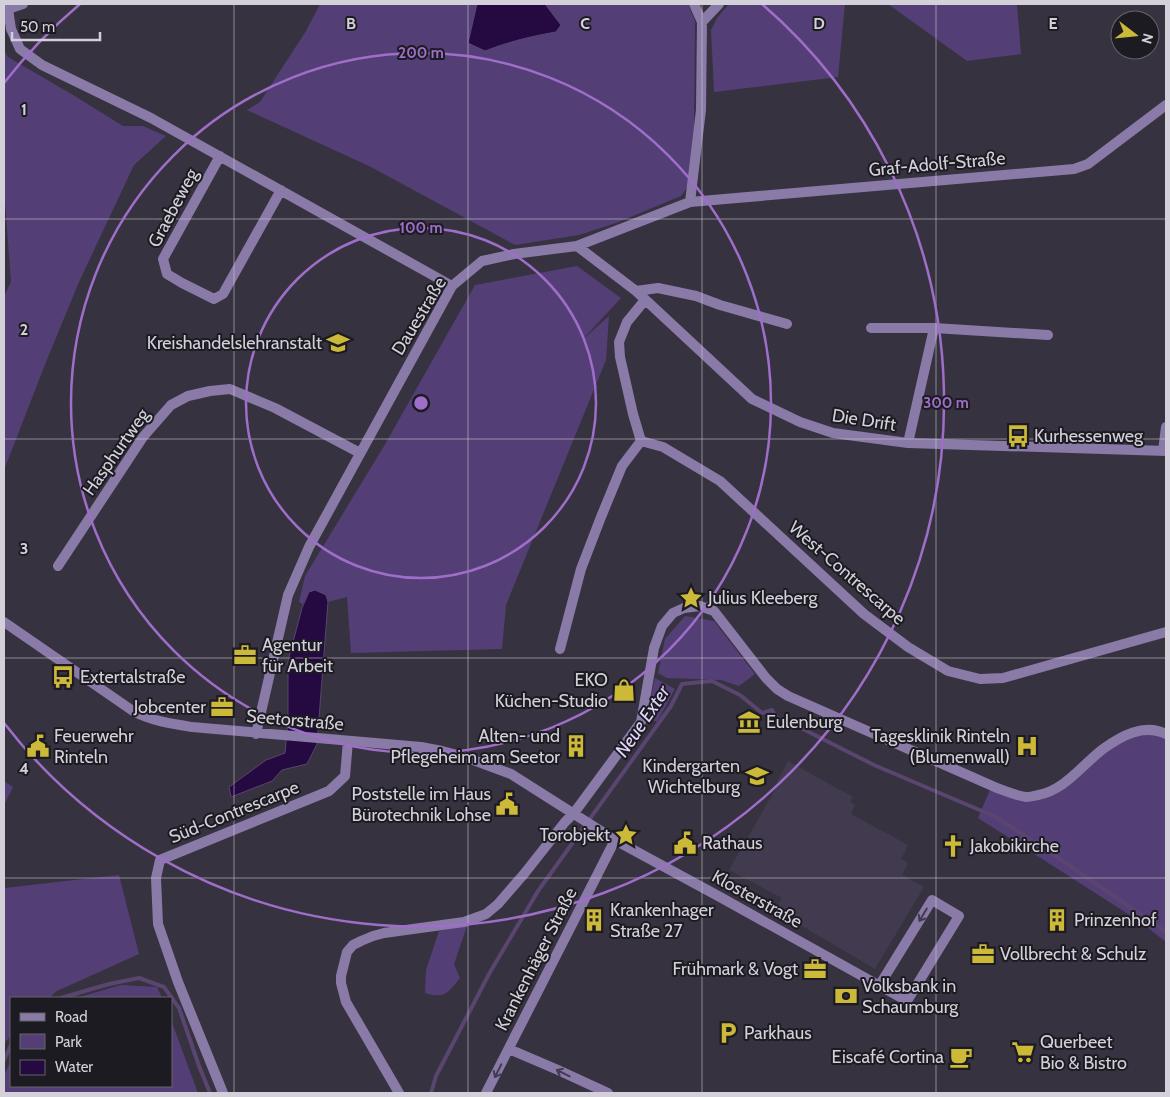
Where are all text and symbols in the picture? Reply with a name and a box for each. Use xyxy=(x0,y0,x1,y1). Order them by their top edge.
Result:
scale bar xyxy=(12,10,100,42)
north arrow xyxy=(1110,10,1160,60)
text: B xyxy=(346,14,356,33)
text: C xyxy=(580,14,590,33)
text: D xyxy=(813,14,825,33)
text: E xyxy=(1048,14,1058,33)
text: 50 m xyxy=(20,18,55,36)
text: N xyxy=(1137,31,1158,46)
text: 200 m xyxy=(398,44,444,62)
text: 1 xyxy=(21,100,27,119)
street label: Graf-Adolf-Straße xyxy=(868,147,1006,181)
street label: Graebeweg xyxy=(143,164,203,251)
text: 100 m xyxy=(399,219,443,237)
street label: Dauestraße xyxy=(387,273,451,359)
text: 2 xyxy=(20,320,28,339)
school or university icon: Kreishandelslehranstalt xyxy=(325,330,351,356)
place label: Kreishandelslehranstalt xyxy=(147,332,322,354)
centre of rings xyxy=(412,394,430,412)
text: 300 m xyxy=(923,394,969,412)
street label: Hasphurtweg xyxy=(78,404,154,500)
street label: Die Drift xyxy=(830,404,898,436)
bus stop icon: Kurhessenweg xyxy=(1005,423,1031,449)
place label: Kurhessenweg xyxy=(1034,425,1144,447)
street label: West-Contrescarpe xyxy=(784,516,910,630)
text: 3 xyxy=(20,539,28,558)
place icon: Julius Kleeberg xyxy=(678,585,704,611)
place label: Julius Kleeberg xyxy=(707,587,818,609)
place label: Agentur für Arbeit xyxy=(262,634,333,677)
office icon: Agentur für Arbeit xyxy=(232,642,258,668)
bus stop icon: Extertalstraße xyxy=(50,664,76,690)
place label: Extertalstraße xyxy=(80,666,186,688)
place label: EKO Küchen-Studio xyxy=(495,669,608,712)
shop icon: EKO Küchen-Studio xyxy=(611,677,637,703)
water label: Neue Exter xyxy=(610,680,675,761)
office icon: Jobcenter xyxy=(209,694,235,720)
place label: Jobcenter xyxy=(133,696,206,718)
street label: Seetorstraße xyxy=(245,705,345,735)
museum icon: Eulenburg xyxy=(736,709,762,735)
place label: Eulenburg xyxy=(766,711,844,733)
place label: Feuerwehr Rinteln xyxy=(54,725,134,768)
place label: Alten- und Pflegeheim am Seetor xyxy=(391,725,560,768)
place label: Tagesklinik Rinteln (Blumenwall) xyxy=(871,725,1010,768)
public building icon: Feuerwehr Rinteln xyxy=(25,733,51,759)
building icon: Alten- und Pflegeheim am Seetor xyxy=(563,733,589,759)
hospital icon: Tagesklinik Rinteln (Blumenwall) xyxy=(1014,733,1040,759)
place label: Kindergarten Wichtelburg xyxy=(642,755,741,798)
text: 4 xyxy=(19,759,29,778)
school or university icon: Kindergarten Wichtelburg xyxy=(744,763,770,789)
street label: Süd-Contrescarpe xyxy=(166,776,302,848)
place label: Poststelle im Haus Bürotechnik Lohse xyxy=(351,783,491,826)
public building icon: Poststelle im Haus Bürotechnik Lohse xyxy=(494,791,520,817)
place icon: Torobjekt xyxy=(613,822,639,848)
place label: Torobjekt xyxy=(539,824,610,846)
public building icon: Rathaus xyxy=(672,830,698,856)
place label: Rathaus xyxy=(702,832,763,854)
church icon: Jakobikirche xyxy=(940,833,966,859)
place label: Jakobikirche xyxy=(969,835,1059,857)
street label: Klosterstraße xyxy=(708,865,806,933)
street label: Krankenhäger Straße xyxy=(490,884,582,1034)
place label: Krankenhager Straße 27 xyxy=(610,899,714,942)
building icon: Krankenhager Straße 27 xyxy=(581,907,607,933)
building icon: Prinzenhof xyxy=(1044,907,1070,933)
one-way arrow xyxy=(917,908,928,922)
place label: Prinzenhof xyxy=(1074,909,1157,931)
office icon: Vollbrecht & Schulz xyxy=(970,941,996,967)
place label: Vollbrecht & Schulz xyxy=(1000,943,1147,965)
office icon: Frühmark & Vogt xyxy=(802,956,828,982)
place label: Frühmark & Vogt xyxy=(672,958,798,980)
place label: Volksbank in Schaumburg xyxy=(862,975,959,1018)
bank icon: Volksbank in Schaumburg xyxy=(833,983,859,1009)
legend xyxy=(10,997,172,1087)
text: Road xyxy=(55,1008,88,1026)
parking icon: Parkhaus xyxy=(715,1020,741,1046)
place label: Parkhaus xyxy=(744,1022,812,1044)
place label: Querbeet Bio & Bistro xyxy=(1040,1031,1127,1074)
text: Park xyxy=(55,1033,82,1051)
supermarket icon: Querbeet Bio & Bistro xyxy=(1010,1039,1036,1065)
cafe icon: Eiscafé Cortina xyxy=(948,1044,974,1070)
place label: Eiscafé Cortina xyxy=(832,1046,944,1068)
text: Water xyxy=(55,1058,93,1076)
one-way arrow xyxy=(493,1063,502,1078)
one-way arrow xyxy=(556,1067,571,1077)

